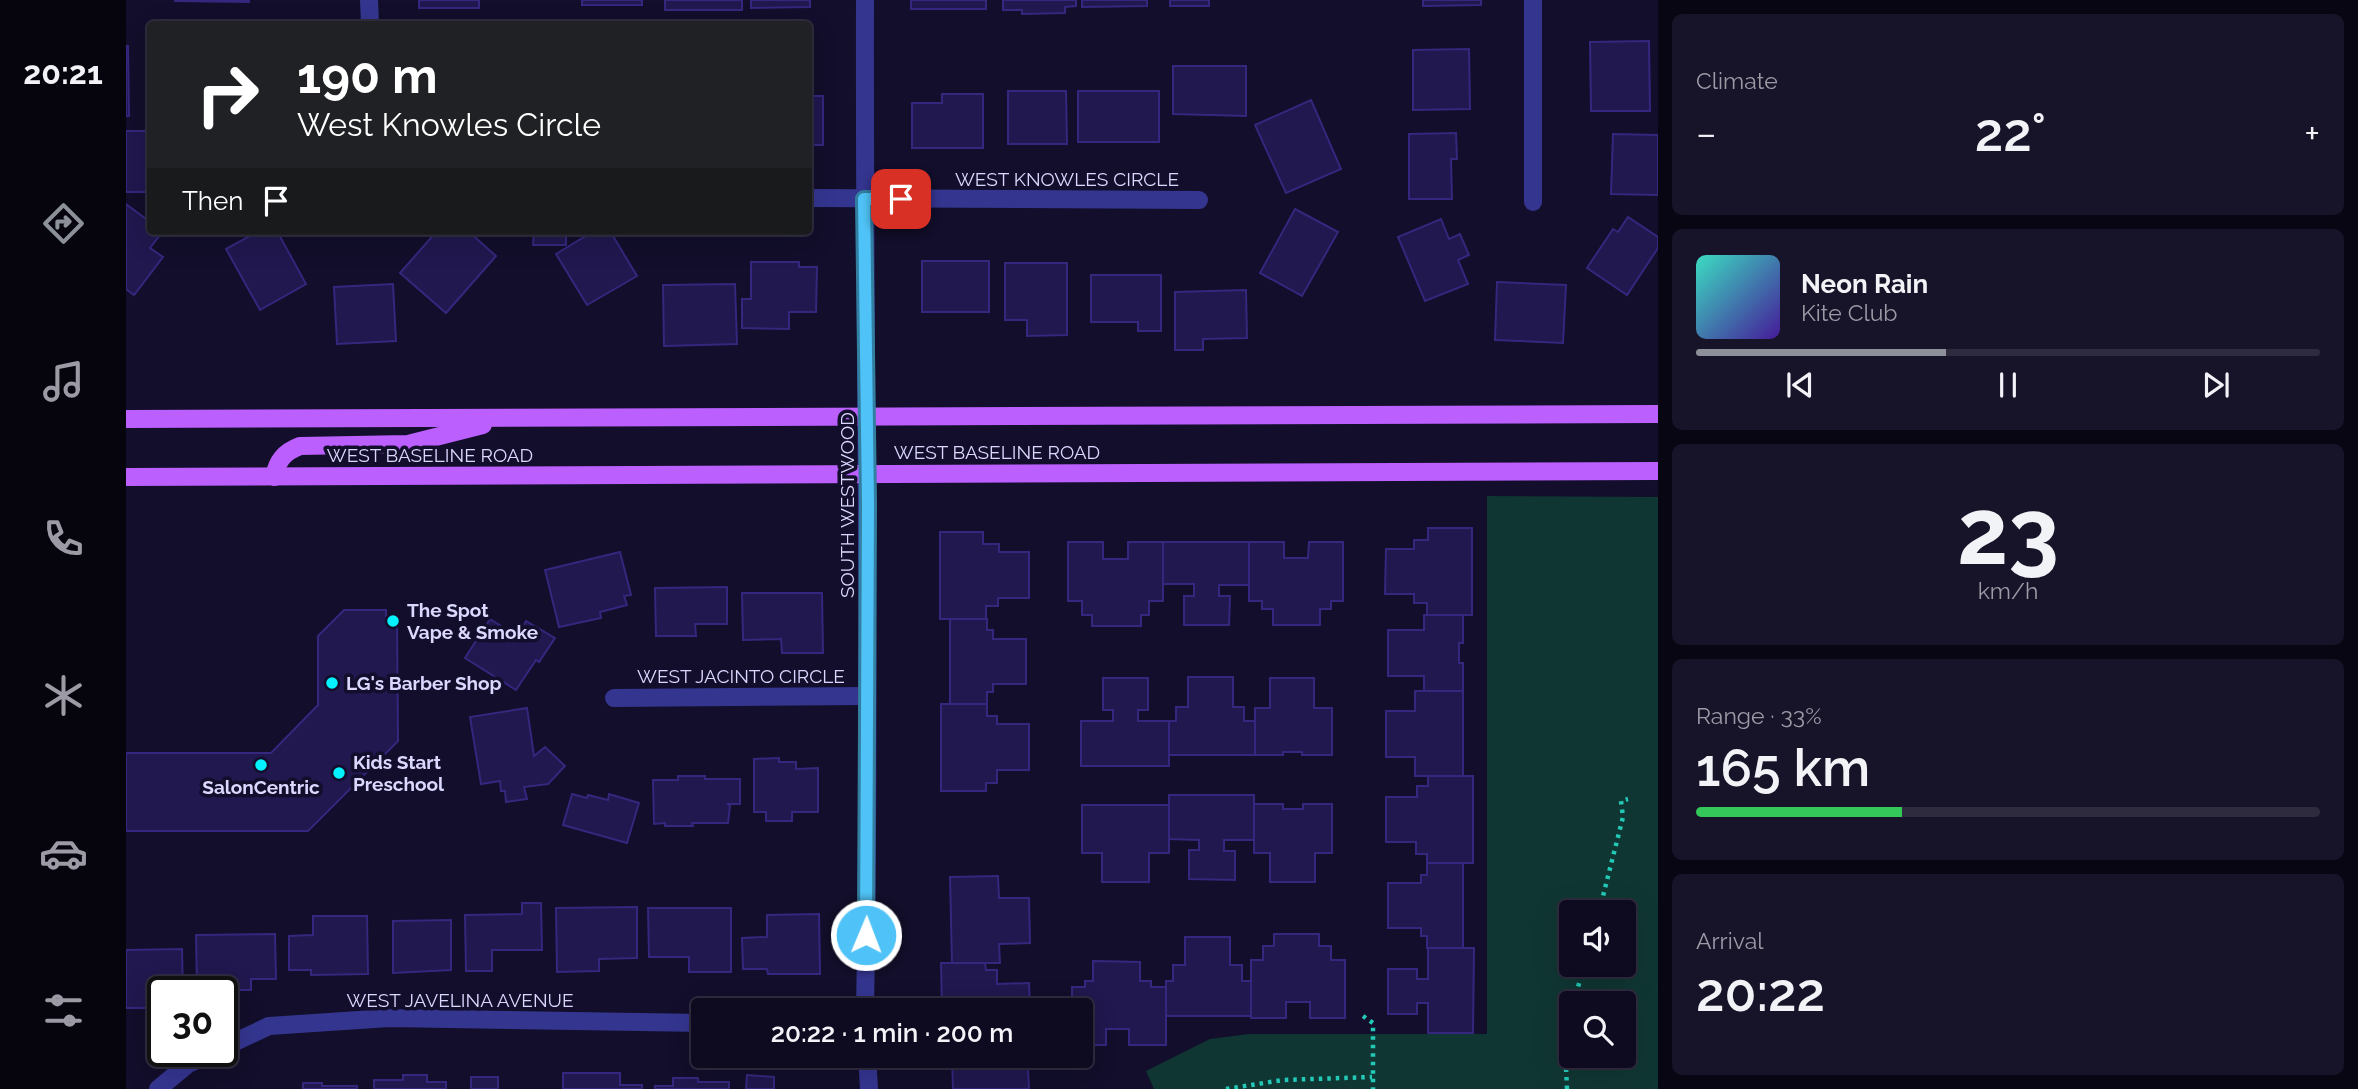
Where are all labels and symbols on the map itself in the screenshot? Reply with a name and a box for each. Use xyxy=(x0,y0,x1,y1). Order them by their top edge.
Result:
street label: WEST KNOWLES CIRCLE xyxy=(955,168,1179,190)
pin xyxy=(871,169,931,229)
street label: SOUTH WESTWOOD xyxy=(836,412,858,598)
street label: WEST BASELINE ROAD xyxy=(894,441,1100,463)
street label: WEST BASELINE ROAD xyxy=(327,444,533,466)
place label: The Spot Vape & Smoke xyxy=(407,599,538,643)
marker: The Spot Vape & Smoke xyxy=(385,613,401,629)
street label: WEST JACINTO CIRCLE xyxy=(637,665,845,687)
place label: LG's Barber Shop xyxy=(346,672,502,694)
marker: LG's Barber Shop xyxy=(324,675,340,691)
place label: Kids Start Preschool xyxy=(353,751,445,795)
marker: SalonCentric xyxy=(253,757,269,773)
marker: Kids Start Preschool xyxy=(331,765,347,781)
place label: SalonCentric xyxy=(202,776,320,798)
position arrow xyxy=(829,898,903,972)
speed limit sign: 30 xyxy=(147,976,238,1067)
street label: WEST JAVELINA AVENUE xyxy=(346,989,574,1011)

